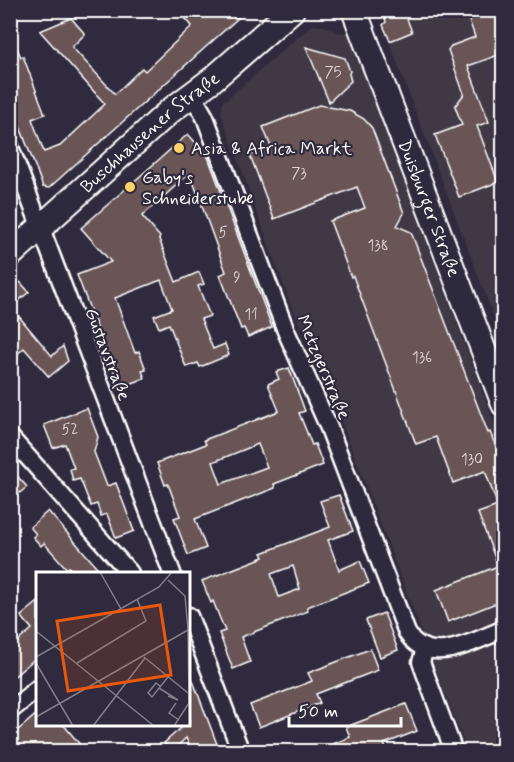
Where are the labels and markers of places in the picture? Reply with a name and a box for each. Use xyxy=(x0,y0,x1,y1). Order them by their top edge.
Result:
place label: Asia & Africa Markt xyxy=(191,137,353,161)
marker: Asia & Africa Markt xyxy=(172,141,186,155)
place label: Gaby's Schneiderstube xyxy=(142,166,254,211)
marker: Gaby's Schneiderstube xyxy=(123,180,137,194)

